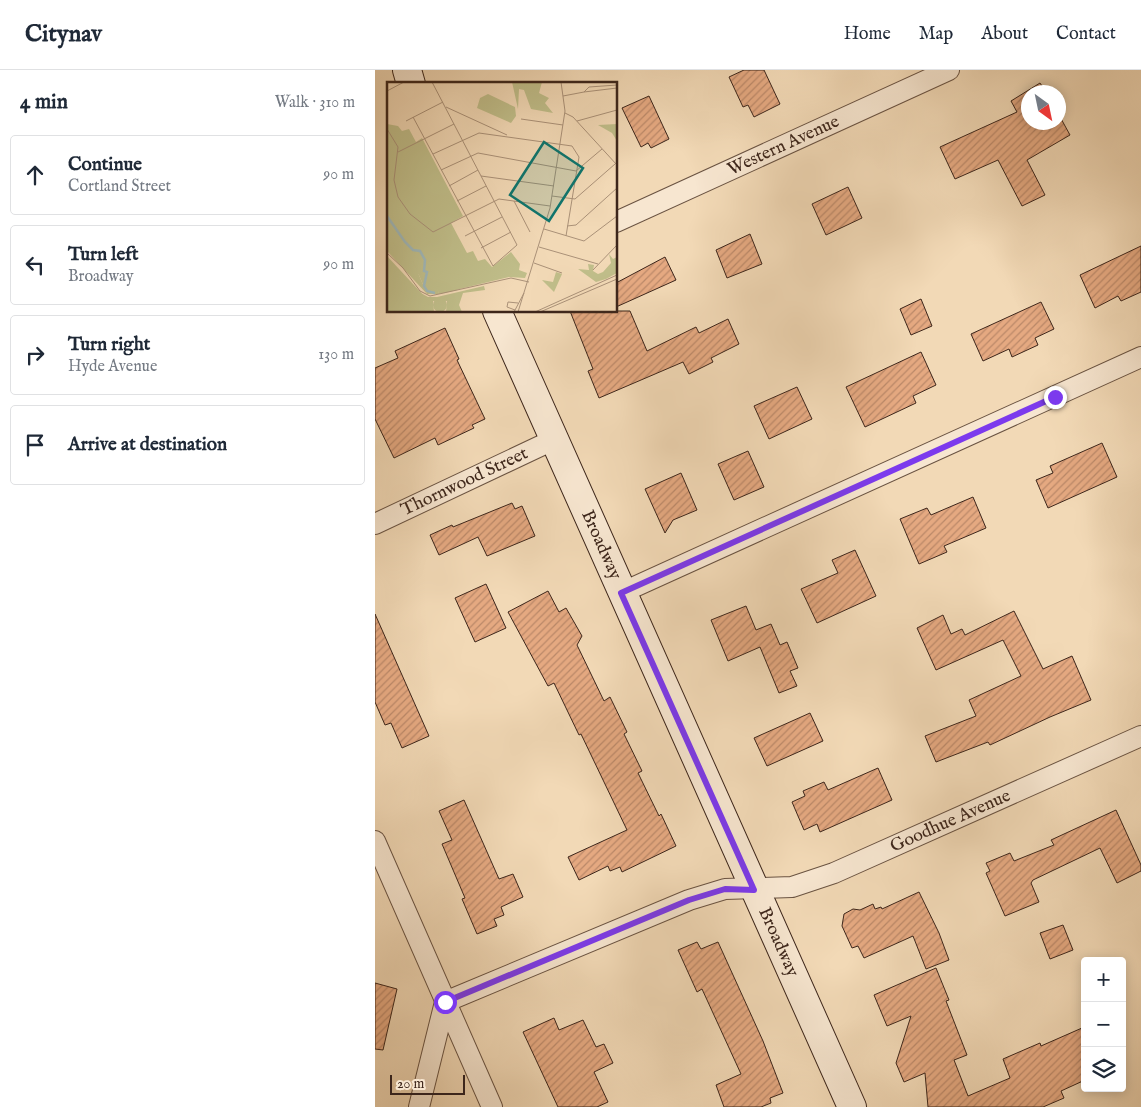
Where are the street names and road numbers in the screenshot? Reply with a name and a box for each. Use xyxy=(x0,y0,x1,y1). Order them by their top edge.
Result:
street label: Western Avenue xyxy=(724,110,843,181)
street label: Thornwood Street xyxy=(397,442,532,522)
street label: Broadway xyxy=(576,506,627,583)
street label: Goodhue Avenue xyxy=(887,784,1014,858)
street label: Broadway xyxy=(753,904,804,981)

